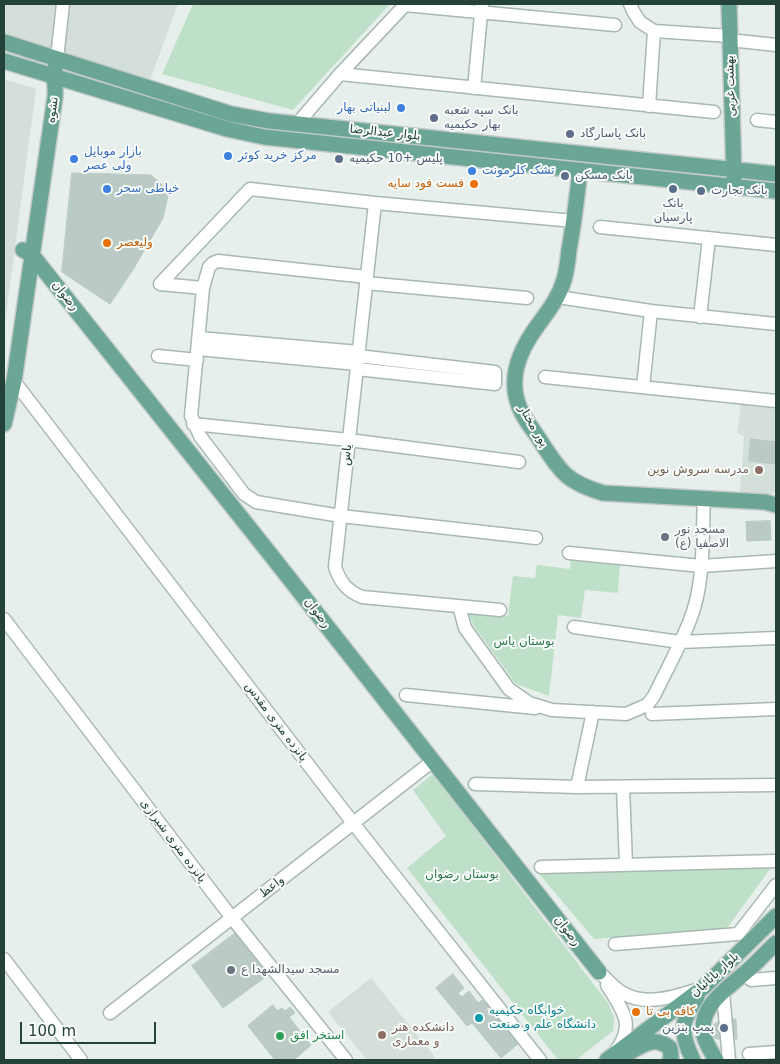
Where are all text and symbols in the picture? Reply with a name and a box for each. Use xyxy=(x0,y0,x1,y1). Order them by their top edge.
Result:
street label: بهشت غربی xyxy=(723,55,739,117)
street label: نشوه xyxy=(44,96,62,124)
place label: لبنیاتی بهار xyxy=(337,101,391,115)
marker: لبنیاتی بهار xyxy=(395,102,407,114)
place label: بانک سپه شعبه بهار حکیمیه xyxy=(444,104,519,132)
marker: بانک سپه شعبه بهار حکیمیه xyxy=(428,112,440,124)
street label: بلوار عبدالرضا xyxy=(349,122,421,144)
place label: بانک پاسارگاد xyxy=(580,127,646,141)
marker: بانک پاسارگاد xyxy=(564,128,576,140)
place label: بازار موبایل ولی عصر xyxy=(84,145,142,173)
place label: مرکز خرید کوثر xyxy=(238,149,317,163)
marker: مرکز خرید کوثر xyxy=(222,150,234,162)
place label: پلیس +10 حکیمیه xyxy=(349,152,443,166)
marker: بازار موبایل ولی عصر xyxy=(68,153,80,165)
marker: پلیس +10 حکیمیه xyxy=(333,153,345,165)
place label: تشک کلرمونت xyxy=(482,164,555,178)
marker: تشک کلرمونت xyxy=(466,165,478,177)
place label: بانک مسکن xyxy=(575,169,633,183)
marker: بانک مسکن xyxy=(559,170,571,182)
place label: فست فود سایه xyxy=(387,177,464,191)
marker: فست فود سایه xyxy=(468,178,480,190)
place label: خیاطی سحر xyxy=(117,182,179,196)
marker: خیاطی سحر xyxy=(101,183,113,195)
marker: بانک پارسیان xyxy=(667,183,679,195)
place label: بانک تجارت xyxy=(711,184,768,198)
marker: بانک تجارت xyxy=(695,185,707,197)
place label: بانک پارسیان xyxy=(654,197,692,225)
place label: ولیعصر xyxy=(117,236,153,250)
marker: ولیعصر xyxy=(101,237,113,249)
street label: رضوان xyxy=(49,278,81,314)
street label: پور مختار xyxy=(515,402,551,450)
street label: یاس xyxy=(339,443,355,467)
place label: مدرسه سروش نوین xyxy=(647,463,749,477)
marker: مدرسه سروش نوین xyxy=(753,464,765,476)
place label: مسجد نور الاصفیا (ع) xyxy=(675,523,729,551)
marker: مسجد نور الاصفیا (ع) xyxy=(659,531,671,543)
street label: رضوان xyxy=(301,595,333,631)
park label: بوستان یاس xyxy=(493,635,555,649)
street label: پانزده متری مقدس xyxy=(241,679,311,765)
street label: پانزده متری شیرازی xyxy=(137,796,209,886)
park label: بوستان رضوان xyxy=(425,868,499,882)
street label: واعظ xyxy=(257,873,287,901)
street label: رضوان xyxy=(551,913,583,949)
street label: بلوار بابائیان xyxy=(688,950,742,1000)
place label: مسجد سیدالشهدا ع xyxy=(241,963,340,977)
marker: مسجد سیدالشهدا ع xyxy=(225,964,237,976)
place label: خوابگاه حکیمیه دانشگاه علم و صنعت xyxy=(489,1004,596,1032)
place label: کافه بی تا xyxy=(646,1005,696,1019)
marker: کافه بی تا xyxy=(630,1006,642,1018)
scale bar xyxy=(22,1012,159,1044)
marker: خوابگاه حکیمیه دانشگاه علم و صنعت xyxy=(473,1012,485,1024)
place label: دانشکده هنر و معماری xyxy=(392,1021,454,1049)
place label: پمپ بنزین xyxy=(662,1021,714,1035)
text: 100 m xyxy=(28,1022,76,1040)
marker: پمپ بنزین xyxy=(718,1022,730,1034)
place label: استخر افق xyxy=(290,1029,344,1043)
marker: دانشکده هنر و معماری xyxy=(376,1029,388,1041)
marker: استخر افق xyxy=(274,1030,286,1042)

